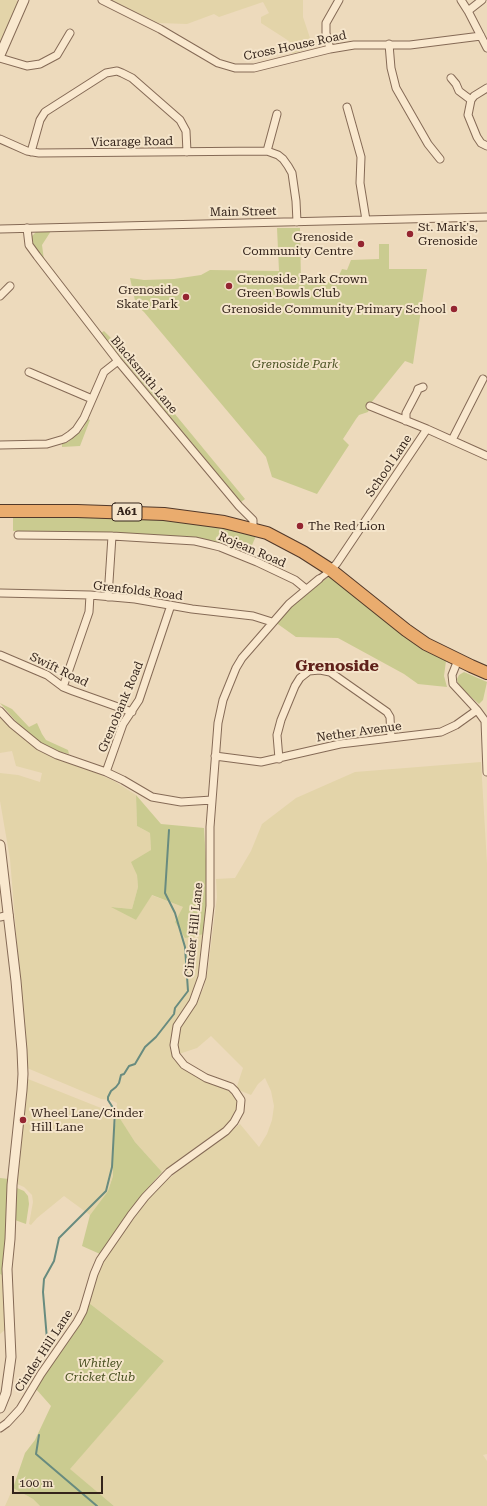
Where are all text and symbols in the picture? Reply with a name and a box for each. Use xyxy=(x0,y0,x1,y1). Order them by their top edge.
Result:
street label: Cross House Road xyxy=(242,28,348,64)
street label: Vicarage Road xyxy=(91,134,173,150)
street label: Main Street xyxy=(209,204,277,220)
place label: St. Mark's, Grenoside xyxy=(418,220,478,248)
marker: St. Mark's, Grenoside xyxy=(405,229,415,239)
place label: Grenoside Community Centre xyxy=(243,230,353,258)
marker: Grenoside Community Centre xyxy=(356,239,366,249)
place label: Grenoside Park Crown Green Bowls Club xyxy=(237,272,367,300)
marker: Grenoside Park Crown Green Bowls Club xyxy=(224,281,234,291)
place label: Grenoside Skate Park xyxy=(117,283,178,311)
marker: Grenoside Skate Park xyxy=(181,292,191,302)
place label: Grenoside Community Primary School xyxy=(222,302,446,316)
marker: Grenoside Community Primary School xyxy=(449,304,459,314)
street label: Blacksmith Lane xyxy=(107,333,181,417)
park label: Grenoside Park xyxy=(252,357,338,371)
street label: School Lane xyxy=(363,432,415,500)
road number: A61 xyxy=(112,503,142,521)
place label: The Red Lion xyxy=(308,519,385,533)
marker: The Red Lion xyxy=(295,521,305,531)
street label: Rojean Road xyxy=(216,529,288,571)
street label: Grenfolds Road xyxy=(92,578,184,604)
street label: Swift Road xyxy=(27,650,91,690)
district label: Grenoside xyxy=(295,656,379,676)
street label: Grenobank Road xyxy=(95,659,147,755)
street label: Nether Avenue xyxy=(315,719,403,745)
street label: Cinder Hill Lane xyxy=(182,882,206,978)
place label: Wheel Lane/Cinder Hill Lane xyxy=(31,1106,143,1134)
marker: Wheel Lane/Cinder Hill Lane xyxy=(18,1115,28,1125)
street label: Cinder Hill Lane xyxy=(12,1307,76,1395)
park label: Whitley Cricket Club xyxy=(65,1356,135,1384)
scale bar xyxy=(14,1468,105,1494)
text: 100 m xyxy=(19,1476,53,1490)

